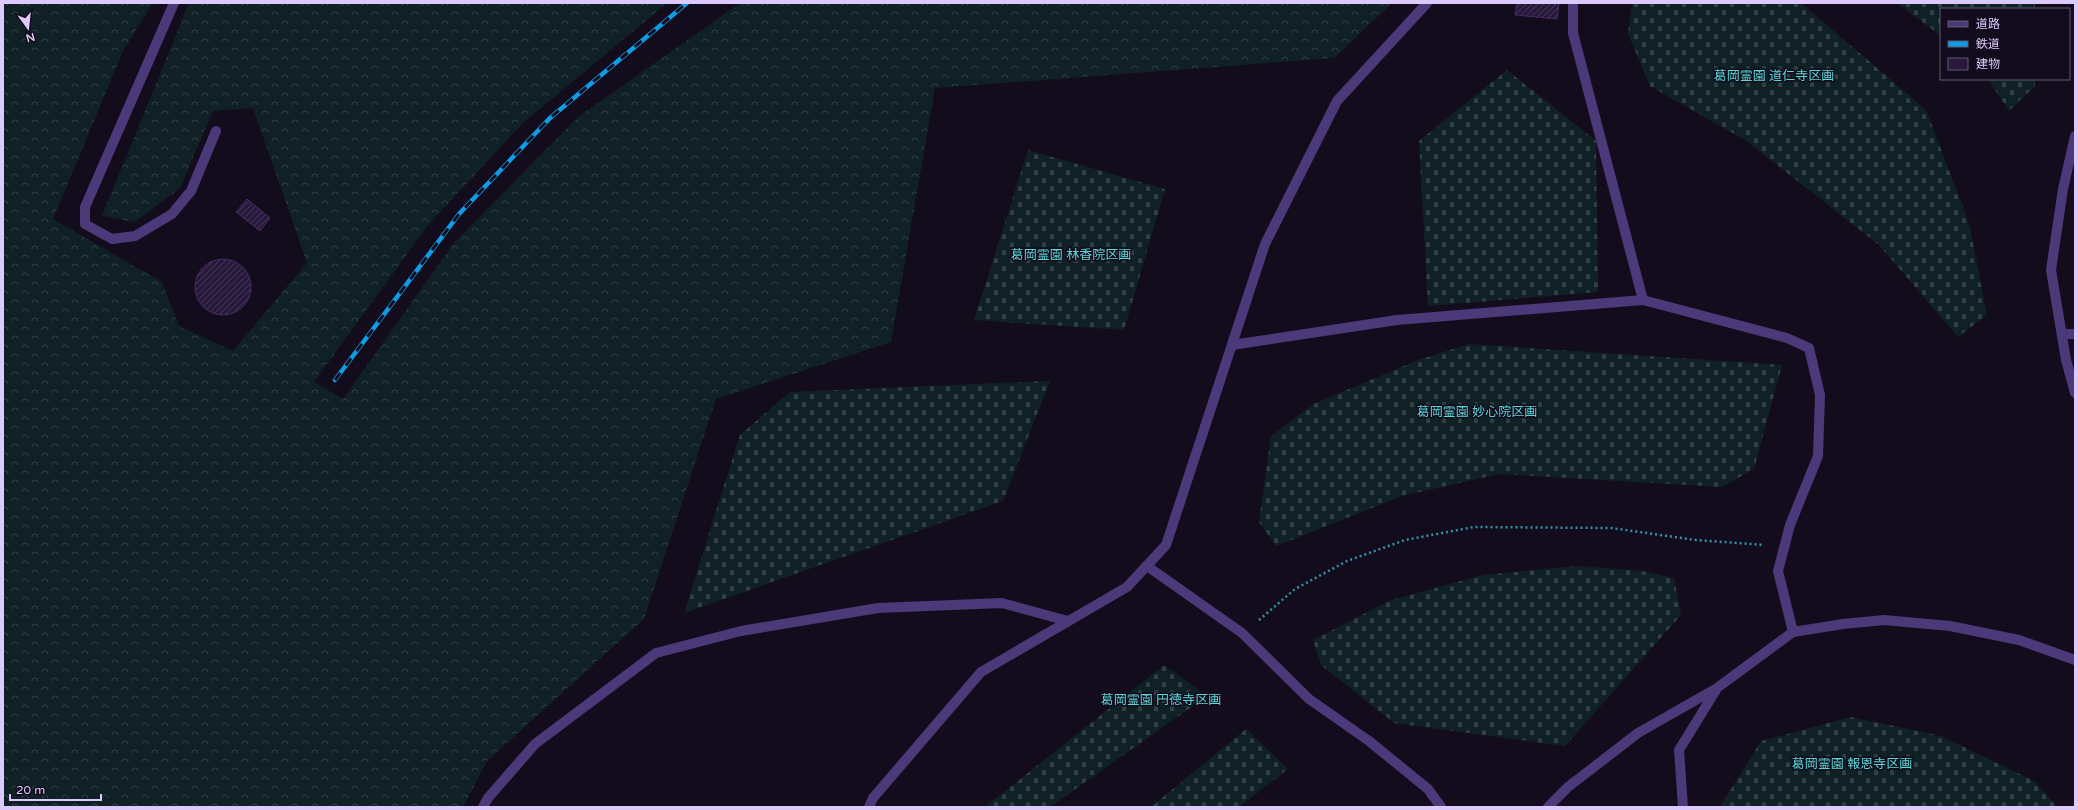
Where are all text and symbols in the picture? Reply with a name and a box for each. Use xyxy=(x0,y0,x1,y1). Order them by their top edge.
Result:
north arrow xyxy=(8,8,48,48)
legend xyxy=(1940,8,2070,80)
text: 道路 xyxy=(1976,17,2000,31)
text: N xyxy=(25,30,36,45)
text: 鉄道 xyxy=(1976,37,2000,51)
text: 建物 xyxy=(1976,57,2000,71)
park label: 葛岡霊園 道仁寺区画 xyxy=(1714,68,1834,84)
park label: 葛岡霊園 林香院区画 xyxy=(1011,247,1131,263)
park label: 葛岡霊園 妙心院区画 xyxy=(1417,404,1537,420)
park label: 葛岡霊園 円徳寺区画 xyxy=(1101,692,1221,708)
park label: 葛岡霊園 報恩寺区画 xyxy=(1792,756,1912,772)
scale bar xyxy=(10,776,101,802)
text: 20 m xyxy=(16,783,45,797)

